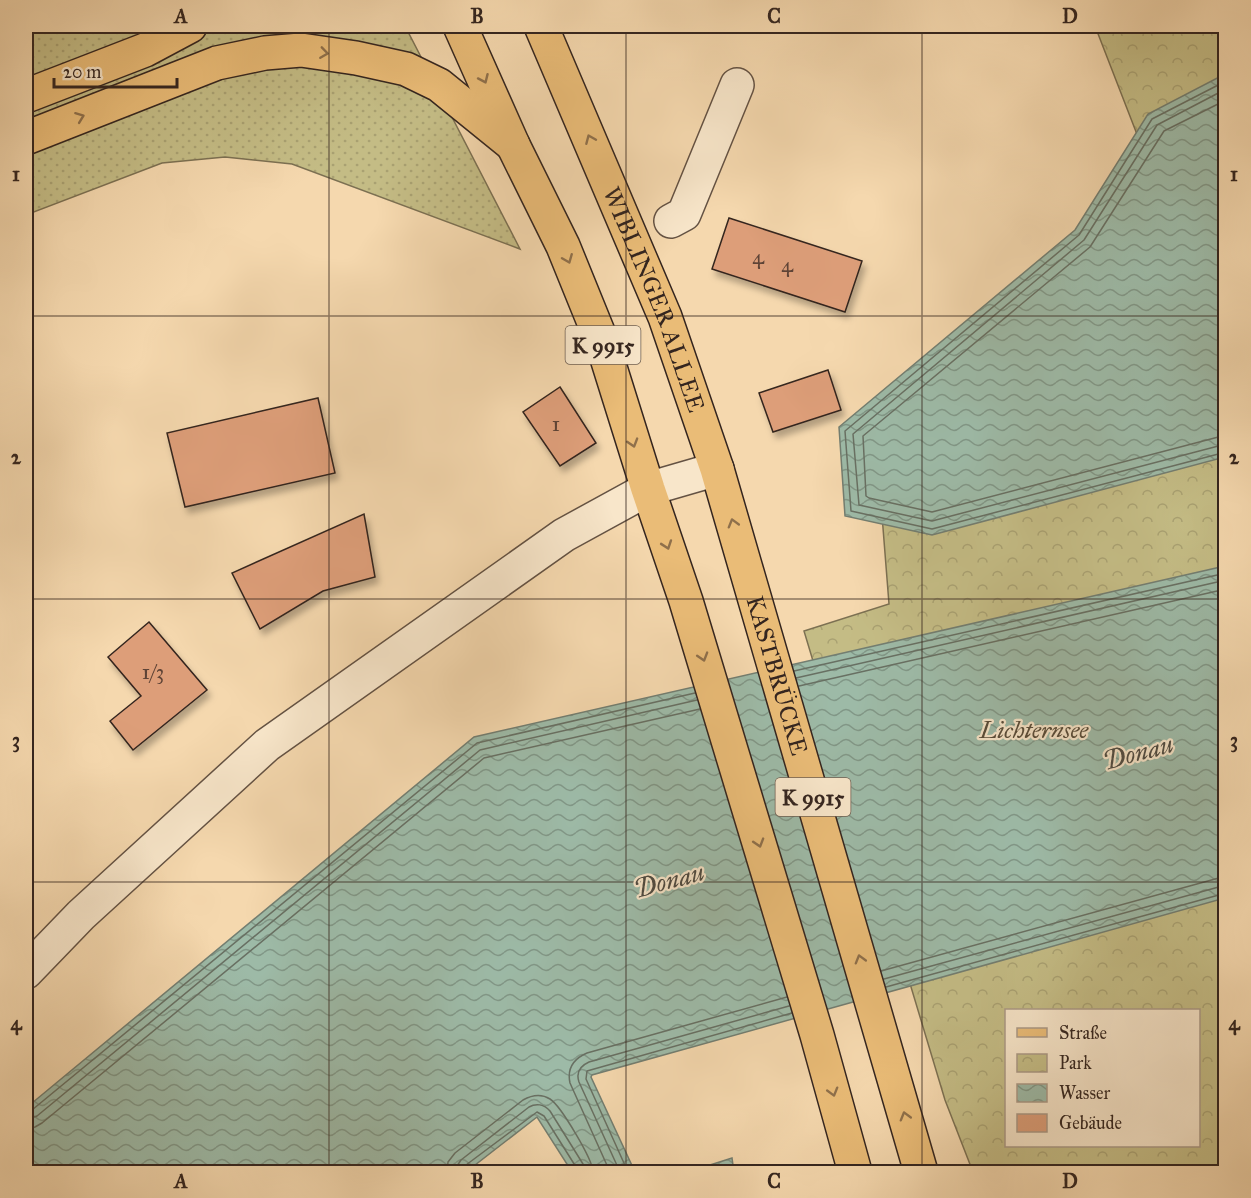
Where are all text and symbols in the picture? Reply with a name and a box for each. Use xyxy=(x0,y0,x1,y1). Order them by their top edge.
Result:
text: A xyxy=(172,4,188,28)
text: B xyxy=(470,4,484,28)
text: C xyxy=(767,4,781,28)
text: D xyxy=(1062,4,1078,28)
one-way arrow xyxy=(319,47,328,59)
scale bar xyxy=(54,51,177,89)
text: 20 m xyxy=(63,61,101,83)
one-way arrow xyxy=(477,73,489,84)
one-way arrow xyxy=(74,112,85,124)
one-way arrow xyxy=(585,134,597,145)
text: 1 xyxy=(12,162,20,186)
text: 1 xyxy=(1230,162,1238,186)
street label: WIBLINGER ALLEE xyxy=(596,182,711,416)
house number: 4 xyxy=(752,244,765,270)
house number: 4 xyxy=(781,252,794,278)
one-way arrow xyxy=(561,253,573,264)
road number: K 9915 xyxy=(566,326,640,364)
house number: 1 xyxy=(552,411,560,437)
one-way arrow xyxy=(626,437,639,448)
text: 2 xyxy=(11,445,22,469)
text: 2 xyxy=(1229,445,1240,469)
one-way arrow xyxy=(728,519,740,529)
one-way arrow xyxy=(660,539,672,550)
street label: KASTBRÜCKE xyxy=(740,592,814,759)
one-way arrow xyxy=(696,651,708,662)
house number: 1/3 xyxy=(142,659,164,685)
park label: Lichternsee xyxy=(979,715,1089,745)
water label: Donau xyxy=(1099,727,1177,777)
text: 3 xyxy=(12,728,20,753)
text: 3 xyxy=(1230,728,1238,753)
road number: K 9915 xyxy=(776,778,850,816)
one-way arrow xyxy=(752,837,764,848)
water label: Donau xyxy=(630,855,708,905)
one-way arrow xyxy=(855,954,867,965)
legend xyxy=(1005,1009,1200,1147)
text: 4 xyxy=(10,1011,22,1036)
text: 4 xyxy=(1228,1011,1240,1036)
text: Straße xyxy=(1059,1022,1107,1044)
text: Park xyxy=(1059,1052,1092,1074)
text: Wasser xyxy=(1059,1082,1110,1104)
one-way arrow xyxy=(825,1087,838,1097)
one-way arrow xyxy=(900,1111,912,1122)
text: Gebäude xyxy=(1059,1112,1122,1134)
text: A xyxy=(172,1169,188,1193)
text: B xyxy=(470,1169,484,1193)
text: C xyxy=(767,1169,781,1193)
text: D xyxy=(1062,1169,1078,1193)

